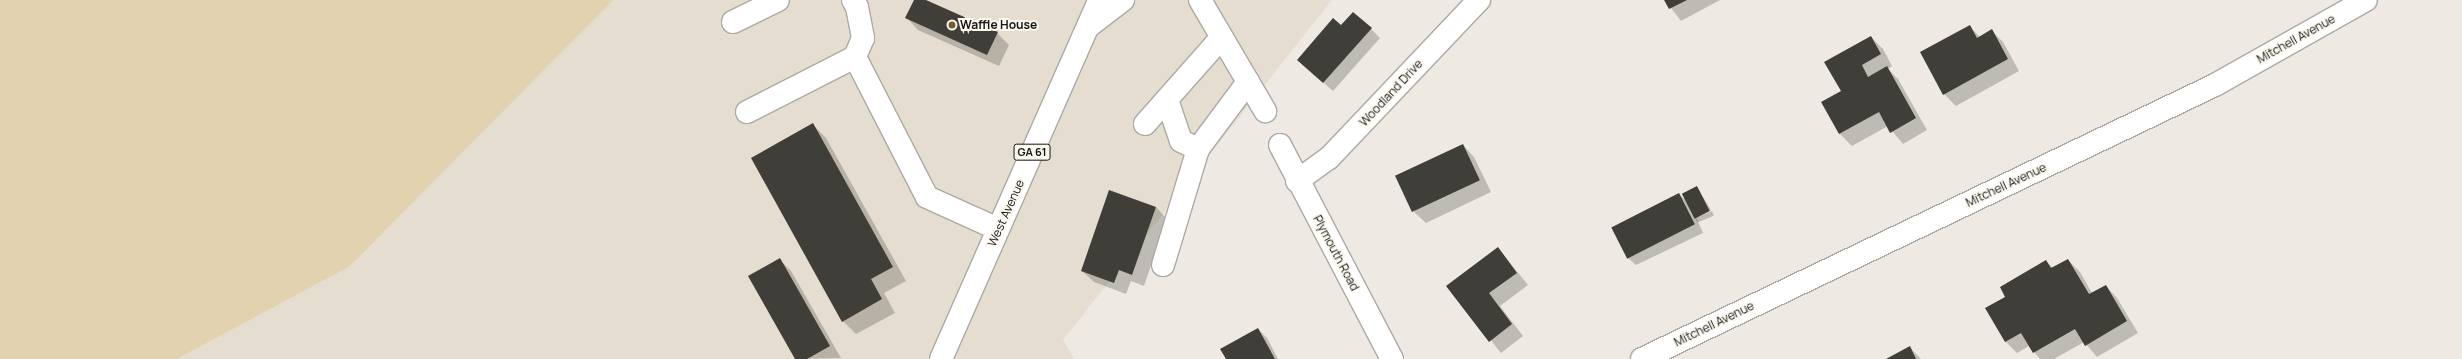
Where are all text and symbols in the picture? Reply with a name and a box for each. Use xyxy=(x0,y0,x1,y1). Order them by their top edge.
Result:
street label: Mitchell Avenue xyxy=(2254,12,2338,66)
place label: Waffle House xyxy=(960,18,1037,32)
marker: Waffle House xyxy=(947,20,957,30)
street label: Woodland Drive xyxy=(1356,57,1426,129)
road number: GA 61 xyxy=(1013,143,1051,161)
street label: Mitchell Avenue xyxy=(1963,160,2049,210)
street label: West Avenue xyxy=(985,177,1027,249)
street label: Plymouth Road xyxy=(1310,213,1362,293)
street label: Mitchell Avenue xyxy=(1672,298,1756,350)

